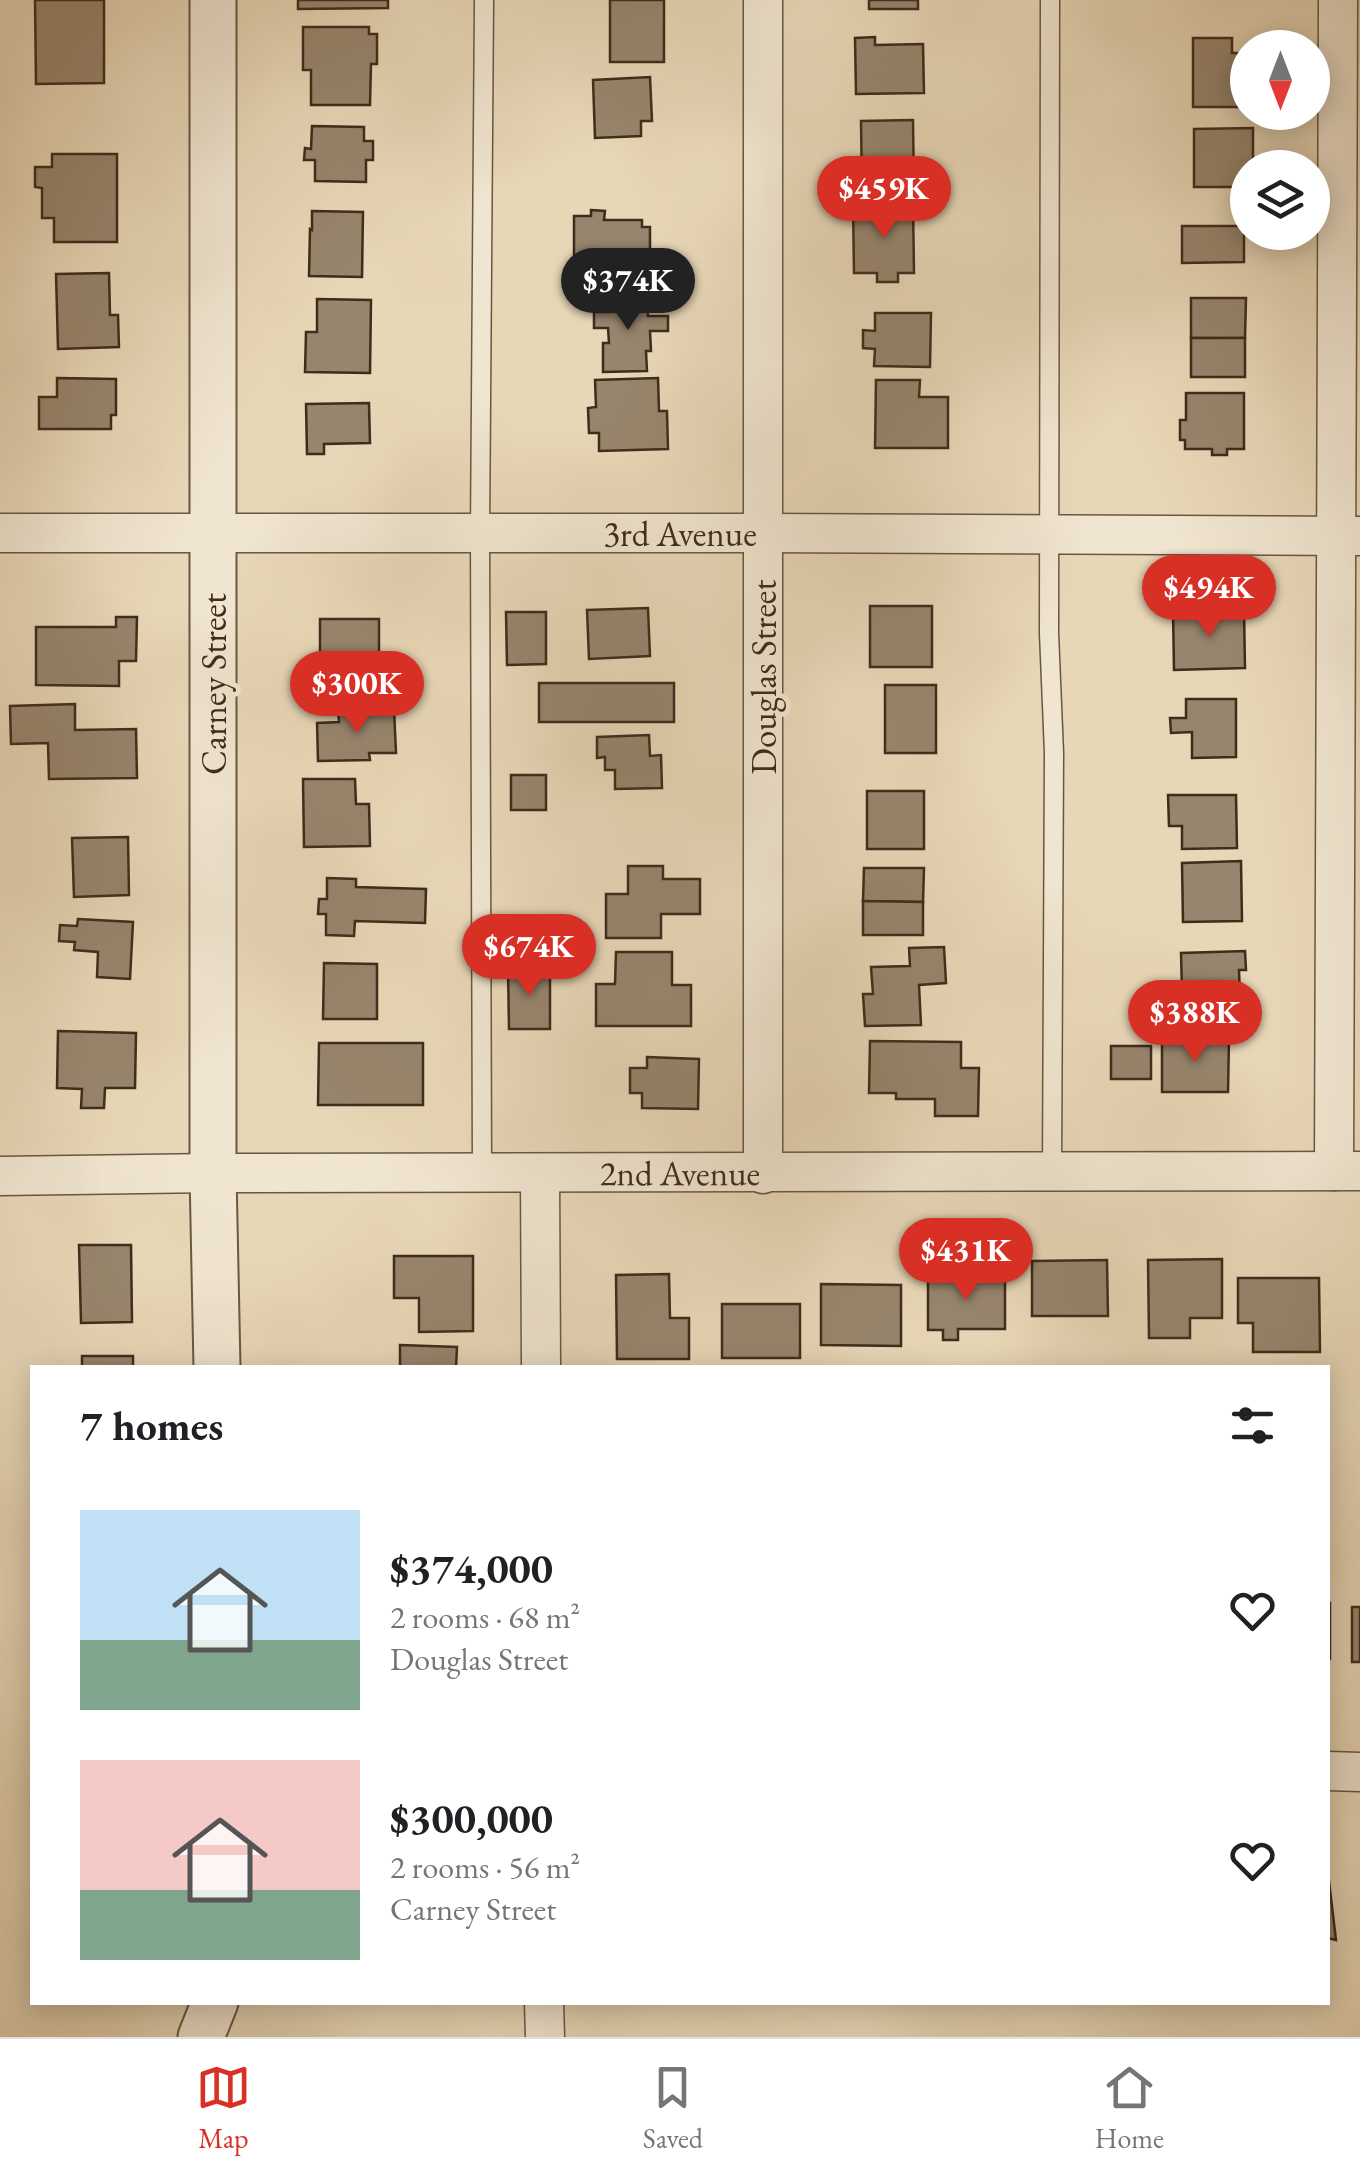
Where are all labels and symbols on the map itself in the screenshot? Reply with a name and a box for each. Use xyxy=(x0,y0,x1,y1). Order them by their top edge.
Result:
north arrow xyxy=(1230,30,1330,130)
pin: $459K xyxy=(814,156,954,241)
pin: $374K xyxy=(558,248,698,333)
street label: 3rd Avenue xyxy=(603,511,757,556)
pin: $494K xyxy=(1139,555,1279,640)
street label: Douglas Street xyxy=(741,580,786,774)
street label: Carney Street xyxy=(191,593,236,775)
pin: $300K xyxy=(287,651,427,736)
pin: $674K xyxy=(459,914,599,999)
pin: $388K xyxy=(1125,980,1265,1065)
street label: 2nd Avenue xyxy=(600,1150,760,1195)
pin: $431K xyxy=(896,1218,1036,1303)

